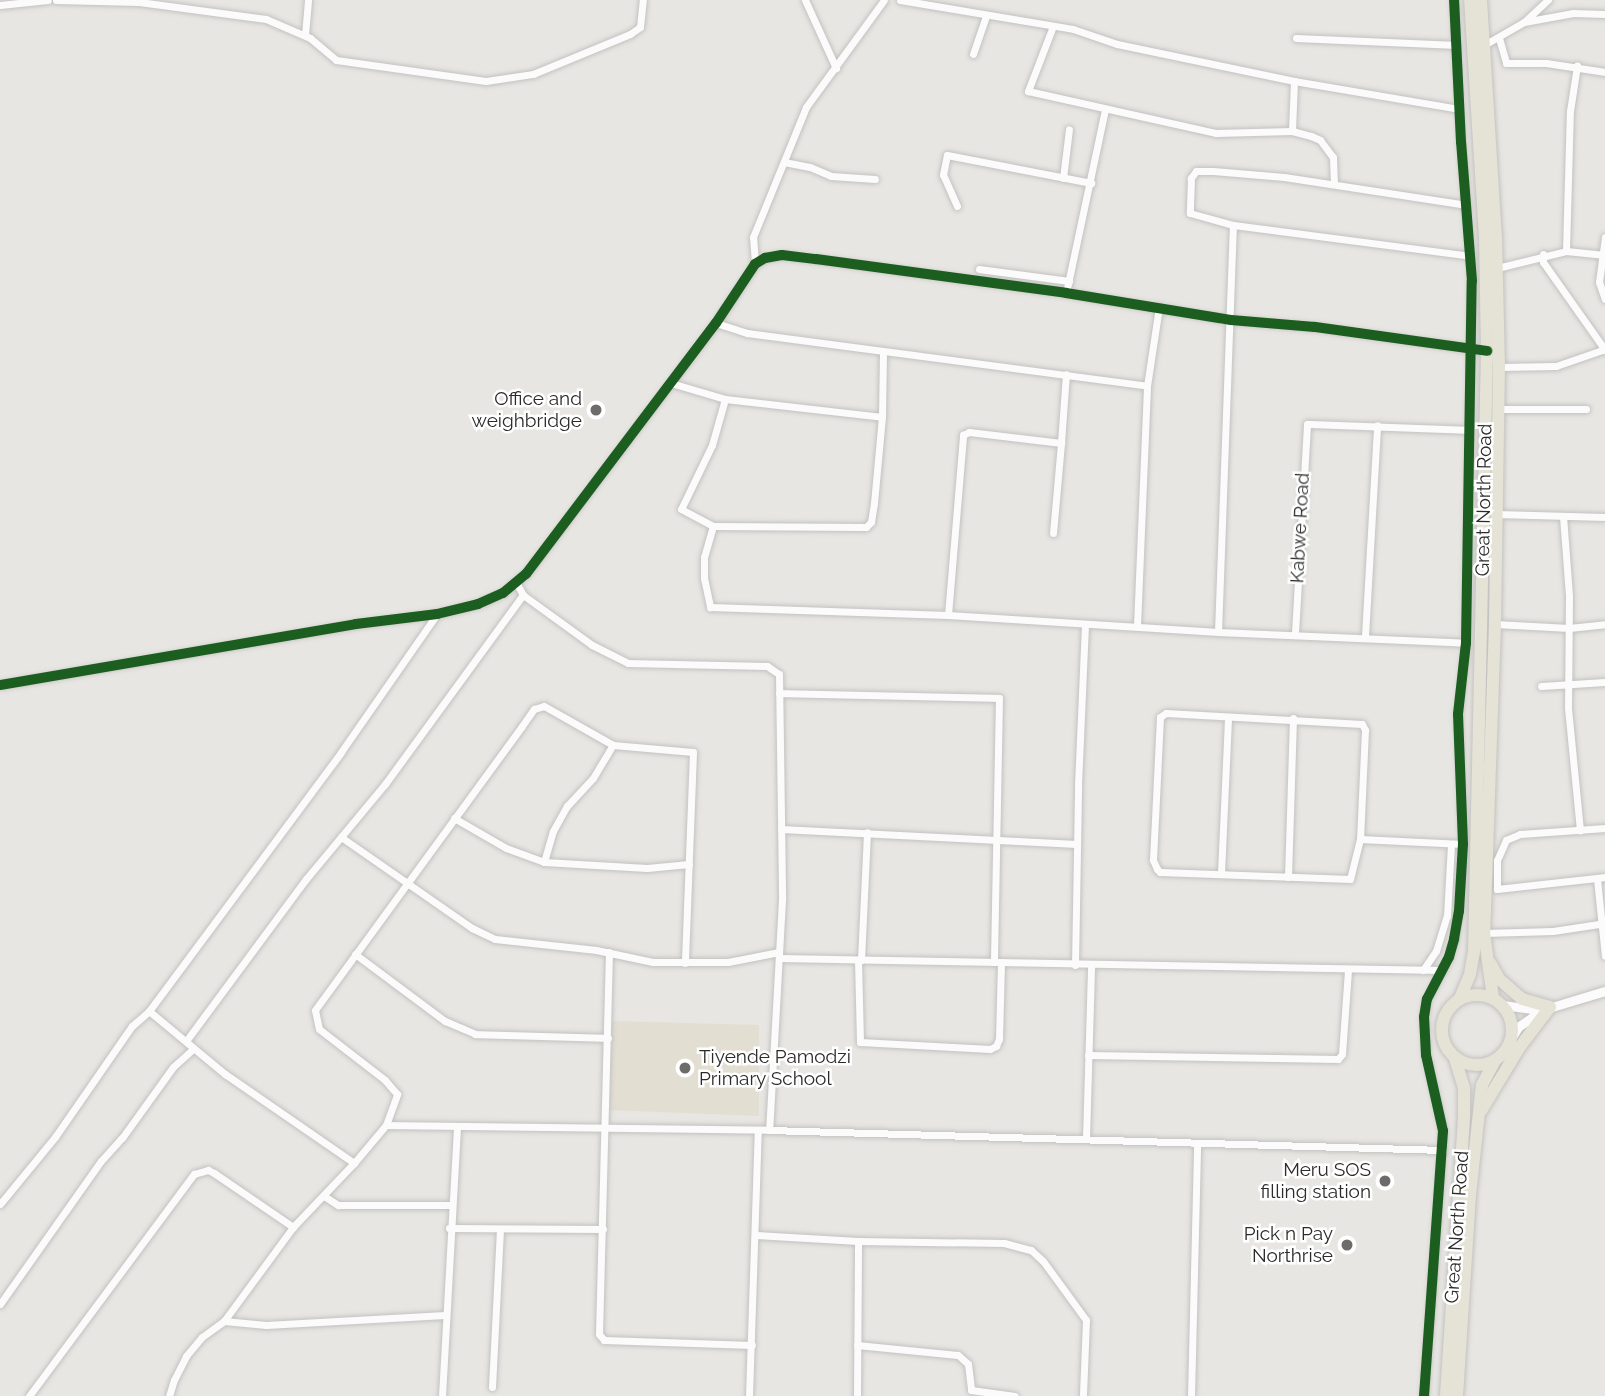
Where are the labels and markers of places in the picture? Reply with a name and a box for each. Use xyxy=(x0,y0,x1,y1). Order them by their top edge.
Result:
place label: Office and weighbridge xyxy=(472,388,582,432)
marker: Office and weighbridge xyxy=(588,402,604,418)
place label: Tiyende Pamodzi Primary School xyxy=(699,1046,851,1090)
marker: Tiyende Pamodzi Primary School xyxy=(677,1060,693,1076)
place label: Meru SOS filling station xyxy=(1261,1159,1371,1203)
marker: Meru SOS filling station xyxy=(1377,1173,1393,1189)
place label: Pick n Pay Northrise xyxy=(1244,1223,1333,1267)
marker: Pick n Pay Northrise xyxy=(1339,1237,1355,1253)

